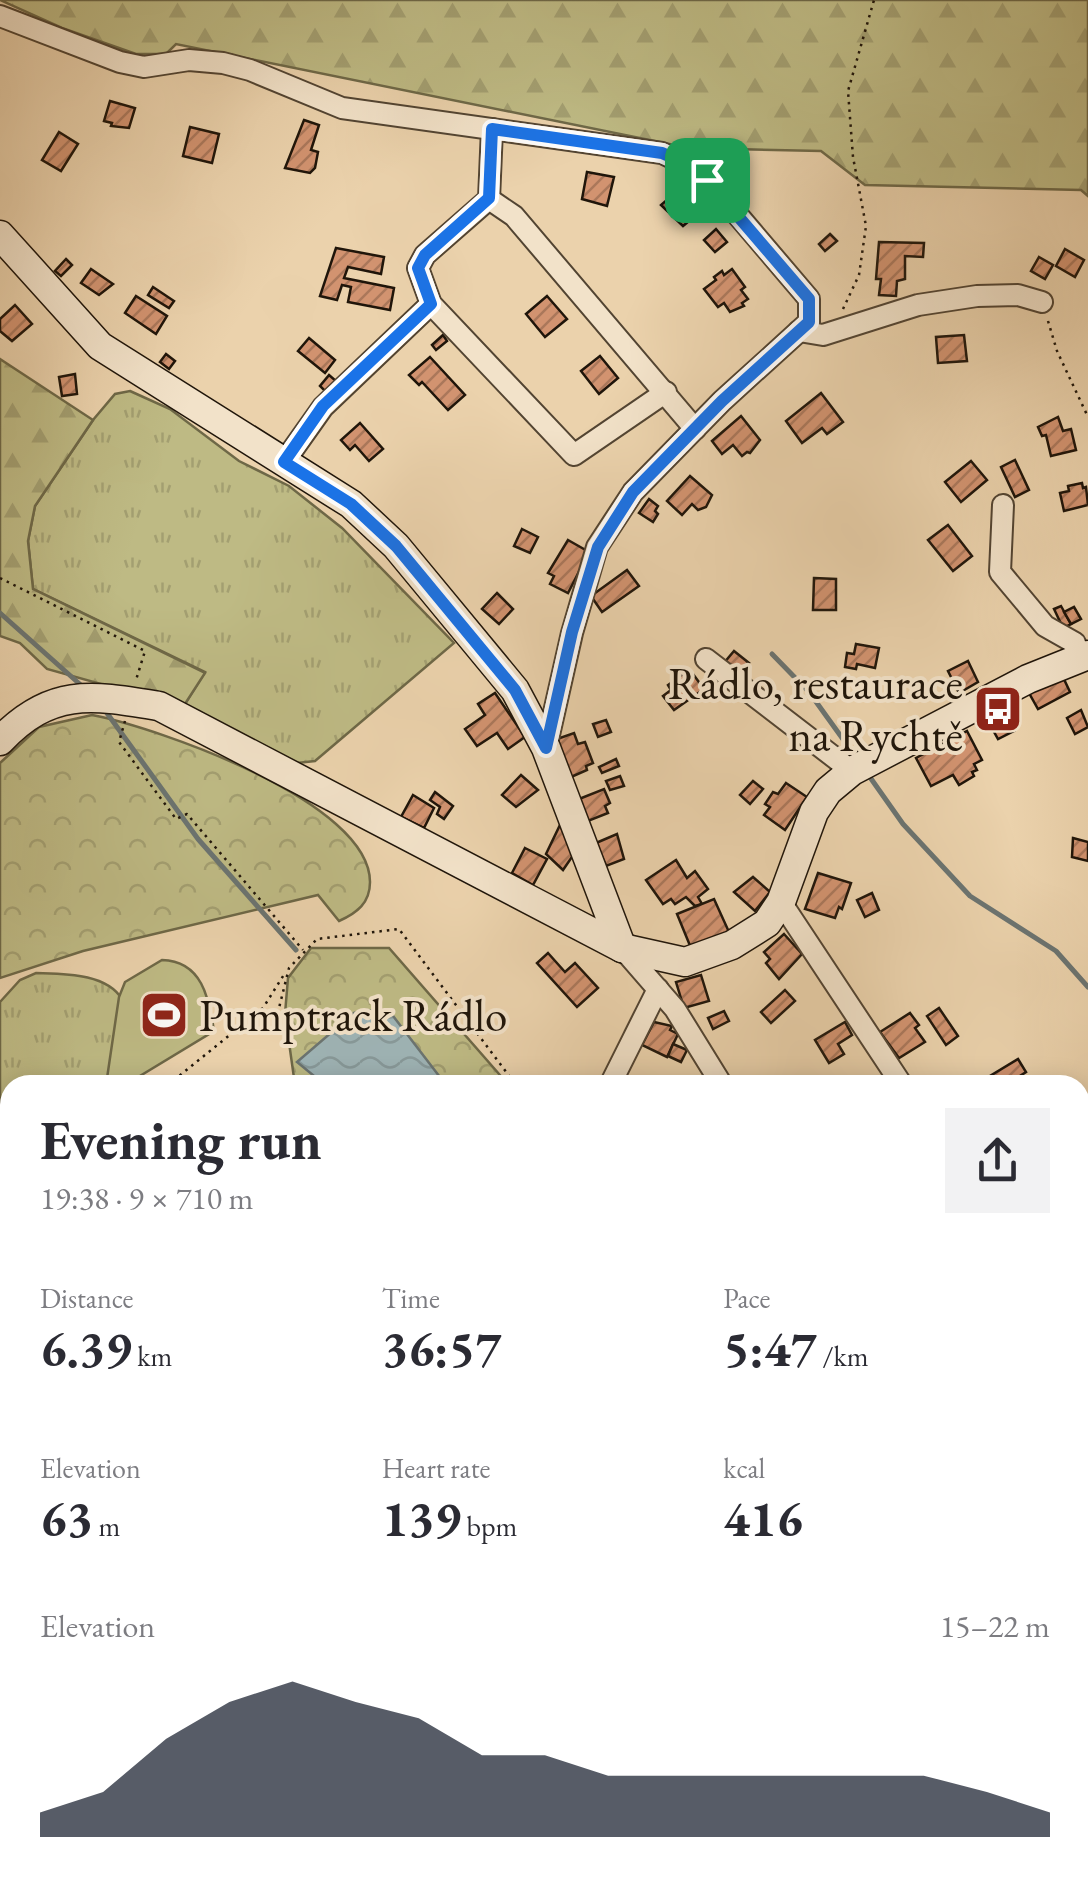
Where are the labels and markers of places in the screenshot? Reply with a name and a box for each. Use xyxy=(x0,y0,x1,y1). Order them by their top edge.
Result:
pin xyxy=(665,138,750,223)
place label: Rádlo, restaurace na Rychtě xyxy=(668,654,963,764)
bus stop icon: Rádlo, restaurace na Rychtě xyxy=(972,683,1024,735)
place label: Pumptrack Rádlo xyxy=(199,986,507,1044)
sports icon: Pumptrack Rádlo xyxy=(138,989,190,1041)

